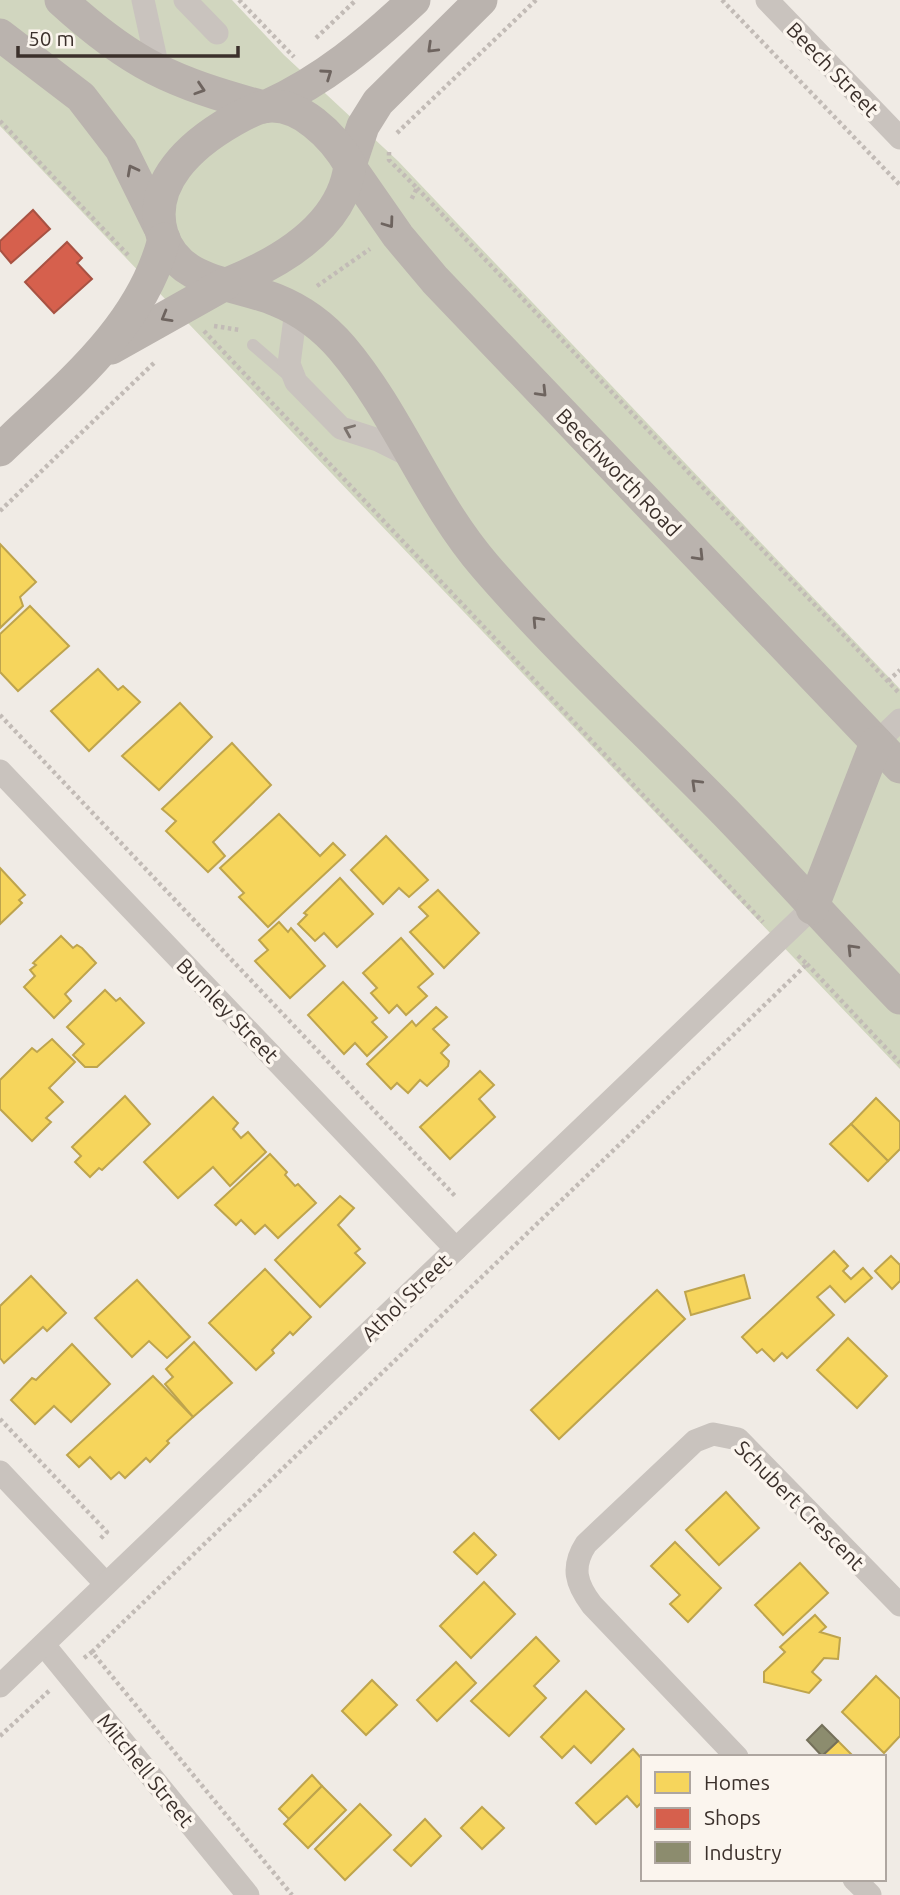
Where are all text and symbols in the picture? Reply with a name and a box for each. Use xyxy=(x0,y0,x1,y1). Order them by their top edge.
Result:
scale bar xyxy=(18,14,238,58)
street label: Beech Street xyxy=(782,17,884,121)
text: 50 m xyxy=(28,26,75,50)
one-way arrow xyxy=(428,40,441,53)
one-way arrow xyxy=(319,70,332,82)
one-way arrow xyxy=(193,81,205,95)
one-way arrow xyxy=(127,165,140,178)
one-way arrow xyxy=(381,215,394,228)
one-way arrow xyxy=(160,309,173,322)
one-way arrow xyxy=(533,384,546,397)
street label: Beechworth Road xyxy=(552,403,686,541)
one-way arrow xyxy=(344,425,356,439)
one-way arrow xyxy=(691,548,704,561)
one-way arrow xyxy=(532,616,545,629)
one-way arrow xyxy=(691,779,704,792)
one-way arrow xyxy=(848,944,861,957)
street label: Burnley Street xyxy=(172,953,284,1067)
street label: Athol Street xyxy=(356,1248,456,1346)
street label: Schubert Crescent xyxy=(730,1435,870,1575)
street label: Mitchell Street xyxy=(93,1708,199,1832)
legend xyxy=(641,1755,886,1881)
text: Homes xyxy=(704,1770,770,1794)
text: Shops xyxy=(704,1805,761,1829)
text: Industry xyxy=(704,1840,782,1864)

